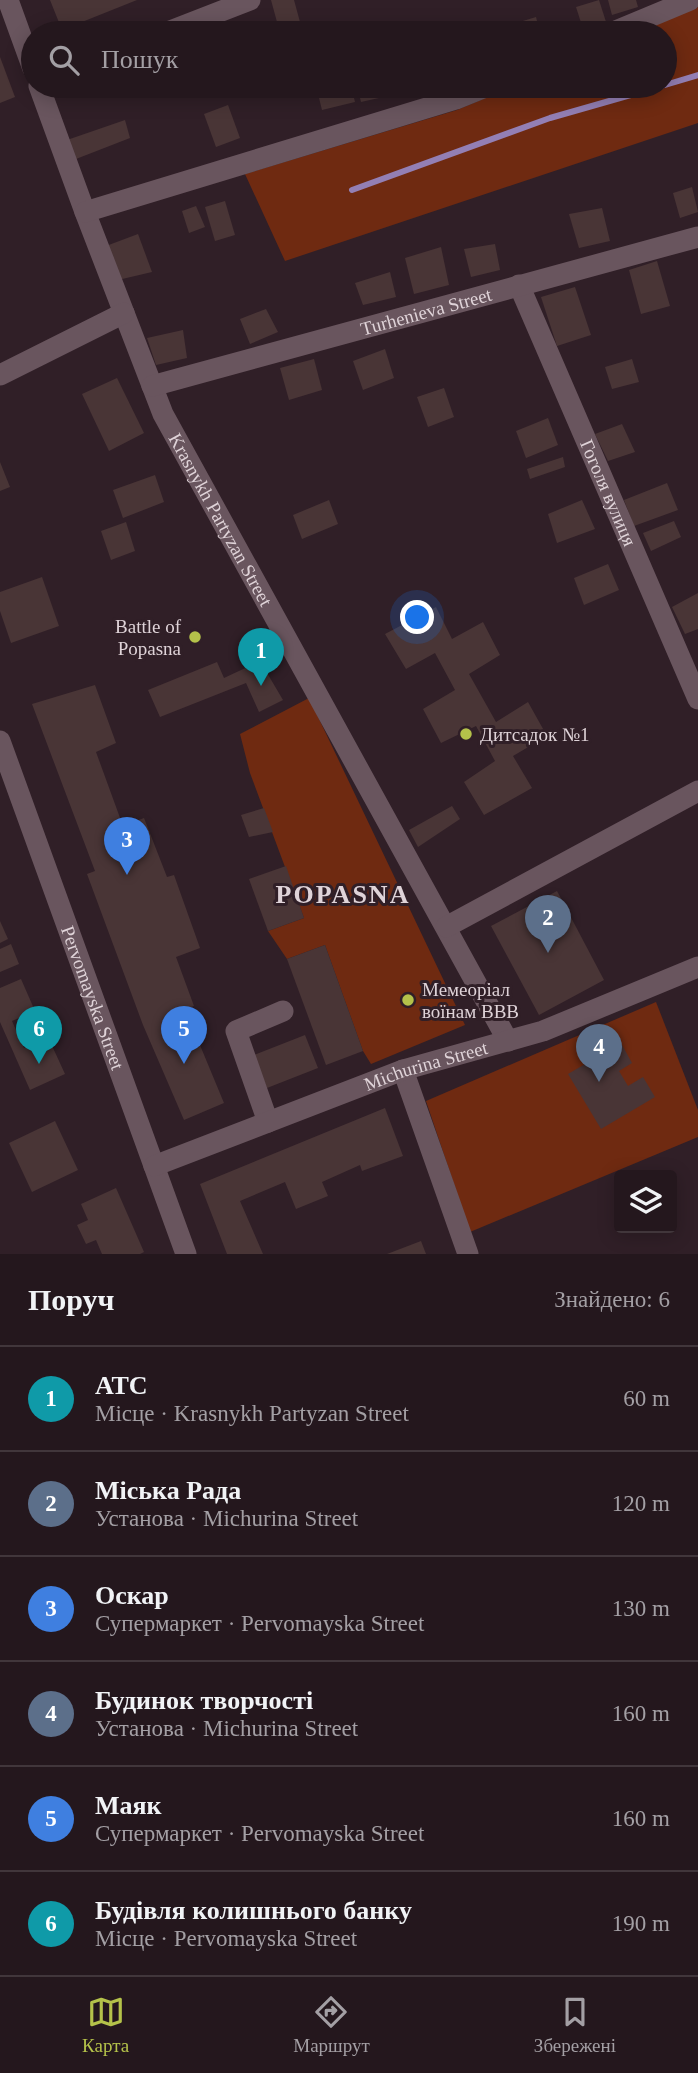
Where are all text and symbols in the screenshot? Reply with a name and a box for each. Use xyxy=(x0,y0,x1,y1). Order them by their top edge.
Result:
search box xyxy=(21,21,677,98)
icon: search xyxy=(45,41,83,79)
text: Пошук xyxy=(101,45,178,74)
street label: Turhenieva Street xyxy=(358,284,495,340)
street label: Krasnykh Partyzan Street xyxy=(165,430,277,610)
street label: Гоголя вулиця xyxy=(576,436,641,549)
your location xyxy=(400,600,434,634)
place label: Battle of Popasna xyxy=(115,616,182,659)
pin: 1 xyxy=(238,628,284,686)
marker: Battle of Popasna xyxy=(187,629,203,645)
place label: Дитсадок №1 xyxy=(480,724,590,745)
marker: Дитсадок №1 xyxy=(458,726,474,742)
pin: 3 xyxy=(104,817,150,875)
district label: POPASNA xyxy=(276,880,410,909)
pin: 2 xyxy=(525,895,571,953)
street label: Pervomayska Street xyxy=(57,923,129,1073)
place label: Мемеоріал воїнам ВВВ xyxy=(422,979,519,1022)
marker: Мемеоріал воїнам ВВВ xyxy=(400,992,416,1008)
pin: 6 xyxy=(16,1006,62,1064)
pin: 5 xyxy=(161,1006,207,1064)
pin: 4 xyxy=(576,1024,622,1082)
street label: Michurina Street xyxy=(361,1037,491,1095)
map controls xyxy=(614,1170,677,1233)
button: layers xyxy=(614,1170,677,1233)
text: Поруч xyxy=(28,1283,115,1316)
text: Знайдено: 6 xyxy=(554,1287,670,1312)
text: АТС xyxy=(95,1371,148,1400)
text: 1 xyxy=(45,1386,57,1411)
text: 60 m xyxy=(623,1386,670,1411)
text: Місце · Krasnykh Partyzan Street xyxy=(95,1401,409,1426)
text: Міська Рада xyxy=(95,1476,241,1505)
text: 2 xyxy=(45,1491,57,1516)
text: 120 m xyxy=(612,1491,670,1516)
text: Установа · Michurina Street xyxy=(95,1506,358,1531)
text: Оскар xyxy=(95,1581,169,1610)
text: 3 xyxy=(45,1596,57,1621)
text: 130 m xyxy=(612,1596,670,1621)
text: Супермаркет · Pervomayska Street xyxy=(95,1611,424,1636)
text: Будинок творчості xyxy=(95,1686,313,1715)
text: 4 xyxy=(45,1701,57,1726)
text: 160 m xyxy=(612,1701,670,1726)
text: Установа · Michurina Street xyxy=(95,1716,358,1741)
text: Маяк xyxy=(95,1791,162,1820)
text: 5 xyxy=(45,1806,57,1831)
text: 160 m xyxy=(612,1806,670,1831)
text: Супермаркет · Pervomayska Street xyxy=(95,1821,424,1846)
text: Будівля колишнього банку xyxy=(95,1896,412,1925)
text: 6 xyxy=(45,1911,57,1936)
text: 190 m xyxy=(612,1911,670,1936)
text: Місце · Pervomayska Street xyxy=(95,1926,357,1951)
tab: Карта xyxy=(82,1993,129,2057)
tab: Маршрут xyxy=(293,1993,370,2057)
tab: Збережені xyxy=(534,1993,616,2057)

